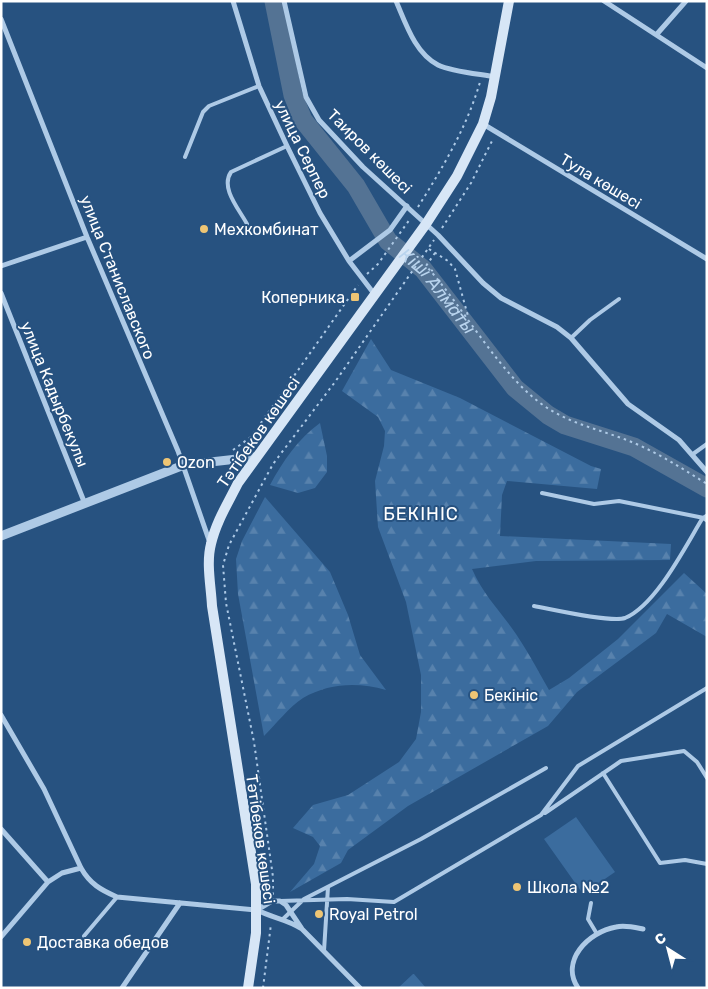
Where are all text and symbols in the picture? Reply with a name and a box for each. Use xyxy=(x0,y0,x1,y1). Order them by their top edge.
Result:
street label: улица Серпер xyxy=(271,97,335,201)
street label: Таиров көшесі xyxy=(324,105,416,197)
street label: Тула көшесі xyxy=(557,150,645,213)
street label: улица Станиславского xyxy=(76,192,159,362)
place label: Мехкомбинат xyxy=(214,220,318,239)
marker: Мехкомбинат xyxy=(198,223,210,235)
water label: Кіші Алматы xyxy=(395,243,480,339)
place label: Коперника xyxy=(261,288,345,307)
marker: Коперника xyxy=(349,291,361,303)
street label: улица Кадырбекулы xyxy=(17,319,92,470)
street label: Тәтібеков көшесі xyxy=(213,373,304,491)
place label: Ozon xyxy=(177,453,215,472)
marker: Ozon xyxy=(161,456,173,468)
district label: БЕКІНІС xyxy=(383,503,459,525)
place label: Бекініс xyxy=(484,686,538,705)
marker: Бекініс xyxy=(468,689,480,701)
street label: Тәтібеков көшесі xyxy=(242,773,279,905)
place label: Школа №2 xyxy=(527,878,610,897)
marker: Школа №2 xyxy=(511,881,523,893)
place label: Royal Petrol xyxy=(329,905,418,924)
marker: Royal Petrol xyxy=(313,908,325,920)
north arrow xyxy=(643,924,693,974)
text: С xyxy=(652,929,670,949)
place label: Доставка обедов xyxy=(37,933,169,952)
marker: Доставка обедов xyxy=(21,936,33,948)

